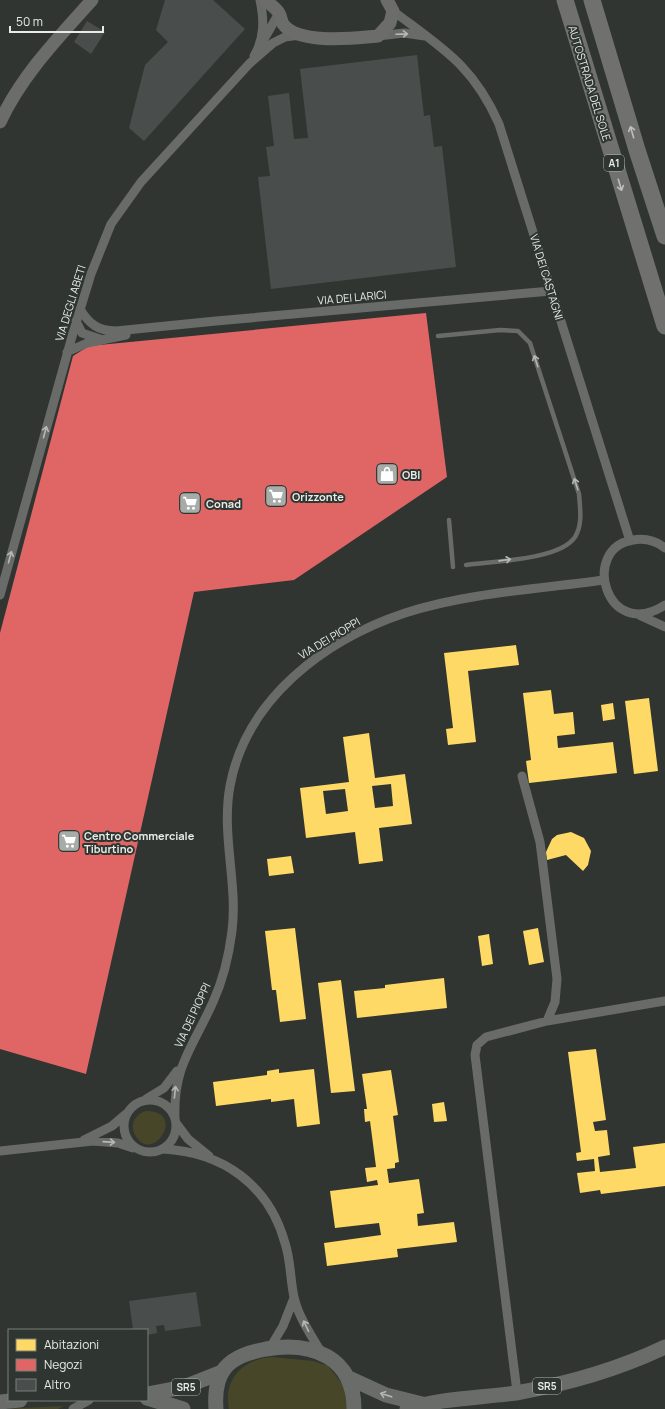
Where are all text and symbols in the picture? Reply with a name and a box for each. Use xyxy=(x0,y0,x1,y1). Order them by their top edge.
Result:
scale bar xyxy=(10,8,103,34)
text: 50 m xyxy=(16,13,43,30)
street label: AUTOSTRADA DEL SOLE xyxy=(565,23,615,143)
one-way arrow xyxy=(395,30,408,37)
one-way arrow xyxy=(628,126,635,139)
road number: A1 xyxy=(604,155,624,171)
one-way arrow xyxy=(617,179,625,191)
street label: VIA DEI CASTAGNI xyxy=(527,232,567,322)
street label: VIA DEGLI ABETI xyxy=(51,263,89,343)
street label: VIA DEI LARICI xyxy=(317,287,387,307)
one-way arrow xyxy=(531,355,539,367)
one-way arrow xyxy=(42,426,49,439)
shop icon: OBI xyxy=(374,461,400,487)
place label: OBI xyxy=(402,467,420,482)
one-way arrow xyxy=(572,478,579,491)
supermarket icon: Orizzonte xyxy=(263,483,289,509)
place label: Orizzonte xyxy=(292,489,344,504)
supermarket icon: Conad xyxy=(177,490,203,516)
place label: Conad xyxy=(206,496,241,511)
one-way arrow xyxy=(7,551,15,564)
one-way arrow xyxy=(498,556,511,564)
street label: VIA DEI PIOPPI xyxy=(295,614,363,662)
supermarket icon: Centro Commerciale Tiburtino xyxy=(56,828,82,854)
place label: Centro Commerciale Tiburtino xyxy=(84,828,195,856)
street label: VIA DEI PIOPPI xyxy=(170,980,214,1050)
one-way arrow xyxy=(171,1086,179,1099)
one-way arrow xyxy=(102,1139,115,1146)
one-way arrow xyxy=(302,1320,309,1332)
legend xyxy=(8,1329,148,1401)
text: Abitazioni xyxy=(44,1336,99,1353)
text: Negozi xyxy=(44,1356,82,1373)
text: Altro xyxy=(44,1376,71,1393)
road number: SR5 xyxy=(533,1378,561,1394)
road number: SR5 xyxy=(172,1379,200,1395)
one-way arrow xyxy=(380,1390,392,1398)

